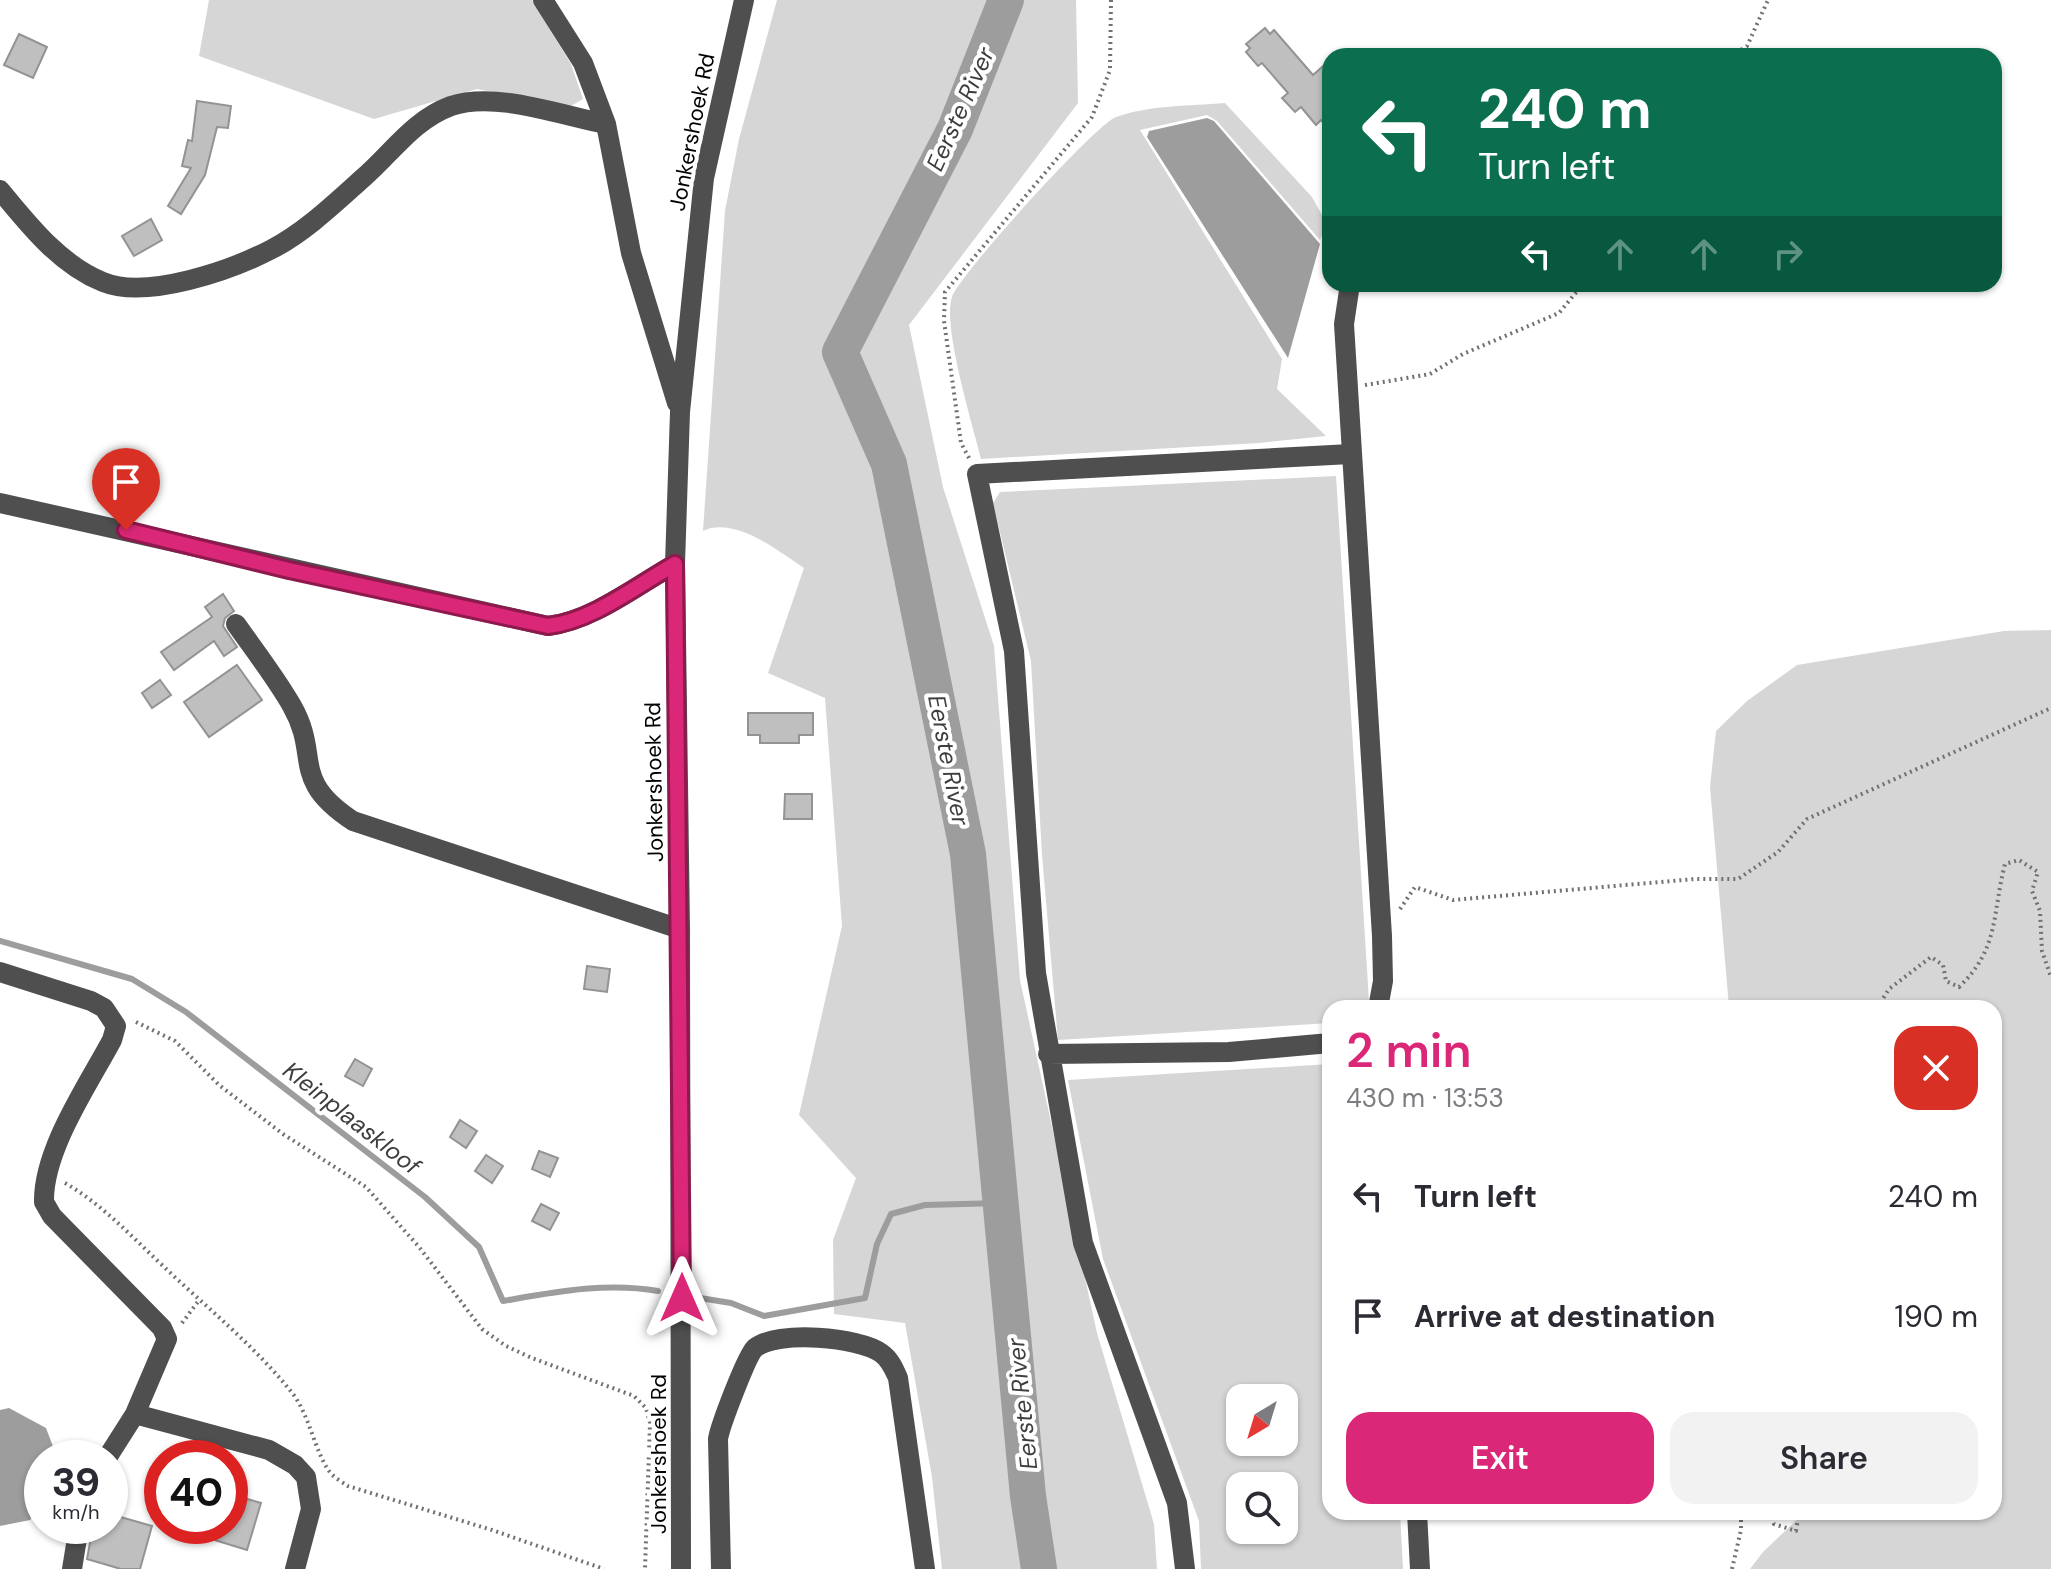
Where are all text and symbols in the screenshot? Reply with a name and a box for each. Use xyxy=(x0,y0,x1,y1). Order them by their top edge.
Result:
water label: Eerste River xyxy=(919,41,1001,176)
street label: Jonkershoek Rd xyxy=(663,51,721,213)
text: 240 m xyxy=(1478,72,1652,145)
icon: left xyxy=(1346,80,1450,184)
text: Turn left xyxy=(1478,143,1615,190)
icon: left xyxy=(1514,232,1558,276)
icon: ahead xyxy=(1598,232,1642,276)
icon: ahead xyxy=(1682,232,1726,276)
icon: right xyxy=(1766,232,1810,276)
pin xyxy=(92,448,160,530)
icon: arrive xyxy=(104,460,148,504)
water label: Eerste River xyxy=(921,692,977,829)
street label: Jonkershoek Rd xyxy=(638,702,670,862)
text: 2 min xyxy=(1346,1019,1472,1082)
button: close xyxy=(1894,1026,1978,1110)
water label: Kleinplaaskloof xyxy=(277,1055,428,1182)
text: 430 m · 13:53 xyxy=(1346,1081,1504,1115)
icon: left xyxy=(1346,1174,1390,1218)
text: Turn left xyxy=(1414,1177,1537,1216)
text: 240 m xyxy=(1888,1177,1978,1216)
position arrow xyxy=(640,1256,724,1340)
icon: arrive xyxy=(1346,1294,1390,1338)
text: Arrive at destination xyxy=(1414,1297,1715,1336)
text: 190 m xyxy=(1895,1297,1978,1336)
water label: Eerste River xyxy=(1000,1336,1044,1471)
street label: Jonkershoek Rd xyxy=(644,1374,673,1534)
north arrow xyxy=(1226,1384,1298,1456)
map controls xyxy=(1226,1384,1298,1544)
button: Exit xyxy=(1346,1412,1654,1504)
button: Share xyxy=(1670,1412,1978,1504)
speed limit sign: 40 xyxy=(144,1440,248,1544)
text: 39 xyxy=(52,1456,100,1508)
button: search xyxy=(1226,1472,1298,1544)
text: km/h xyxy=(52,1499,100,1525)

